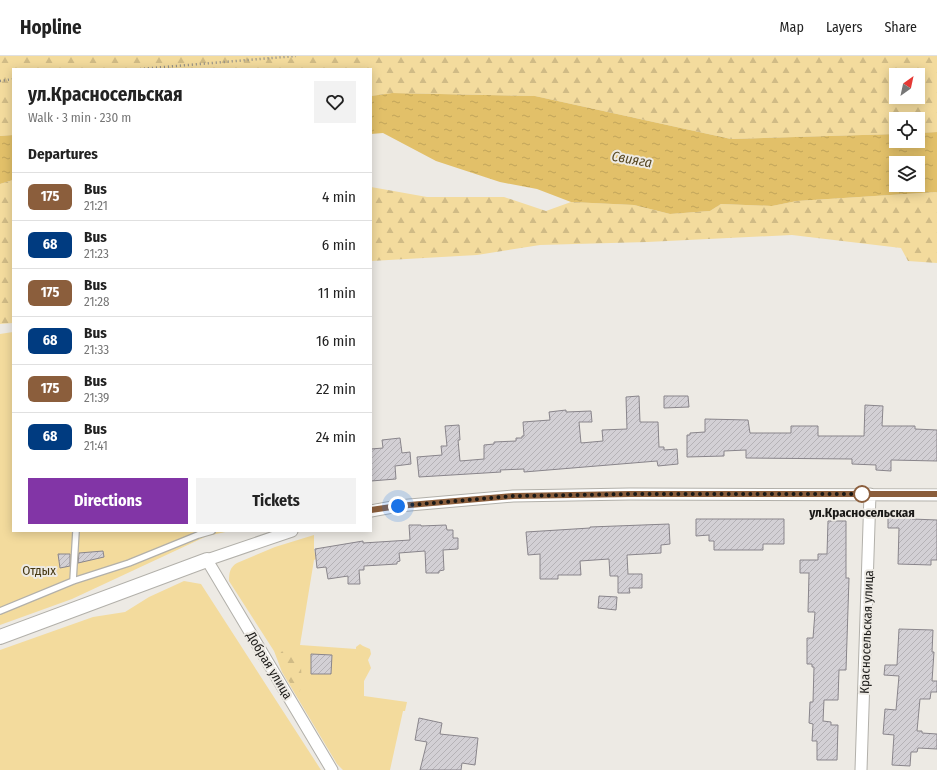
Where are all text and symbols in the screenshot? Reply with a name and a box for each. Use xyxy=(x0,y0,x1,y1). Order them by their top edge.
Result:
text: Hopline xyxy=(20,16,82,39)
text: Map xyxy=(780,19,804,36)
text: Layers xyxy=(826,19,862,36)
text: Share xyxy=(884,19,917,36)
north arrow xyxy=(889,68,925,104)
map controls xyxy=(889,68,925,192)
button: heart xyxy=(314,81,356,123)
text: ул.Красносельская xyxy=(28,83,183,106)
text: Walk · 3 min · 230 m xyxy=(28,110,131,125)
button: locate xyxy=(889,112,925,148)
text: Departures xyxy=(28,145,98,163)
water label: Свияга xyxy=(610,148,653,171)
button: layers xyxy=(889,156,925,192)
text: Bus xyxy=(84,180,107,198)
text: 175 xyxy=(41,188,59,205)
text: 4 min xyxy=(322,188,356,206)
text: 21:21 xyxy=(84,198,108,213)
text: Bus xyxy=(84,228,107,246)
text: 68 xyxy=(43,236,57,253)
text: 6 min xyxy=(322,236,356,254)
text: 21:23 xyxy=(84,246,109,261)
text: Bus xyxy=(84,276,107,294)
text: 175 xyxy=(41,284,59,301)
text: 11 min xyxy=(318,284,356,302)
text: 21:28 xyxy=(84,294,110,309)
text: Bus xyxy=(84,324,107,342)
text: 68 xyxy=(43,332,57,349)
text: 16 min xyxy=(316,332,356,350)
text: 21:33 xyxy=(84,342,109,357)
text: Bus xyxy=(84,372,107,390)
text: 175 xyxy=(41,380,59,397)
text: 22 min xyxy=(316,380,356,398)
text: 21:39 xyxy=(84,390,109,405)
text: Bus xyxy=(84,420,107,438)
text: 68 xyxy=(43,428,57,445)
text: 24 min xyxy=(316,428,356,446)
text: 21:41 xyxy=(84,438,108,453)
button: Directions xyxy=(28,478,188,524)
button: Tickets xyxy=(196,478,356,524)
marker: ул.Красносельская xyxy=(853,485,871,503)
your location xyxy=(388,496,408,516)
place label: ул.Красносельская xyxy=(808,505,915,520)
park label: Отдых xyxy=(22,563,56,578)
street label: Красносельская улица xyxy=(857,570,876,694)
street label: Добрая улица xyxy=(243,628,296,702)

